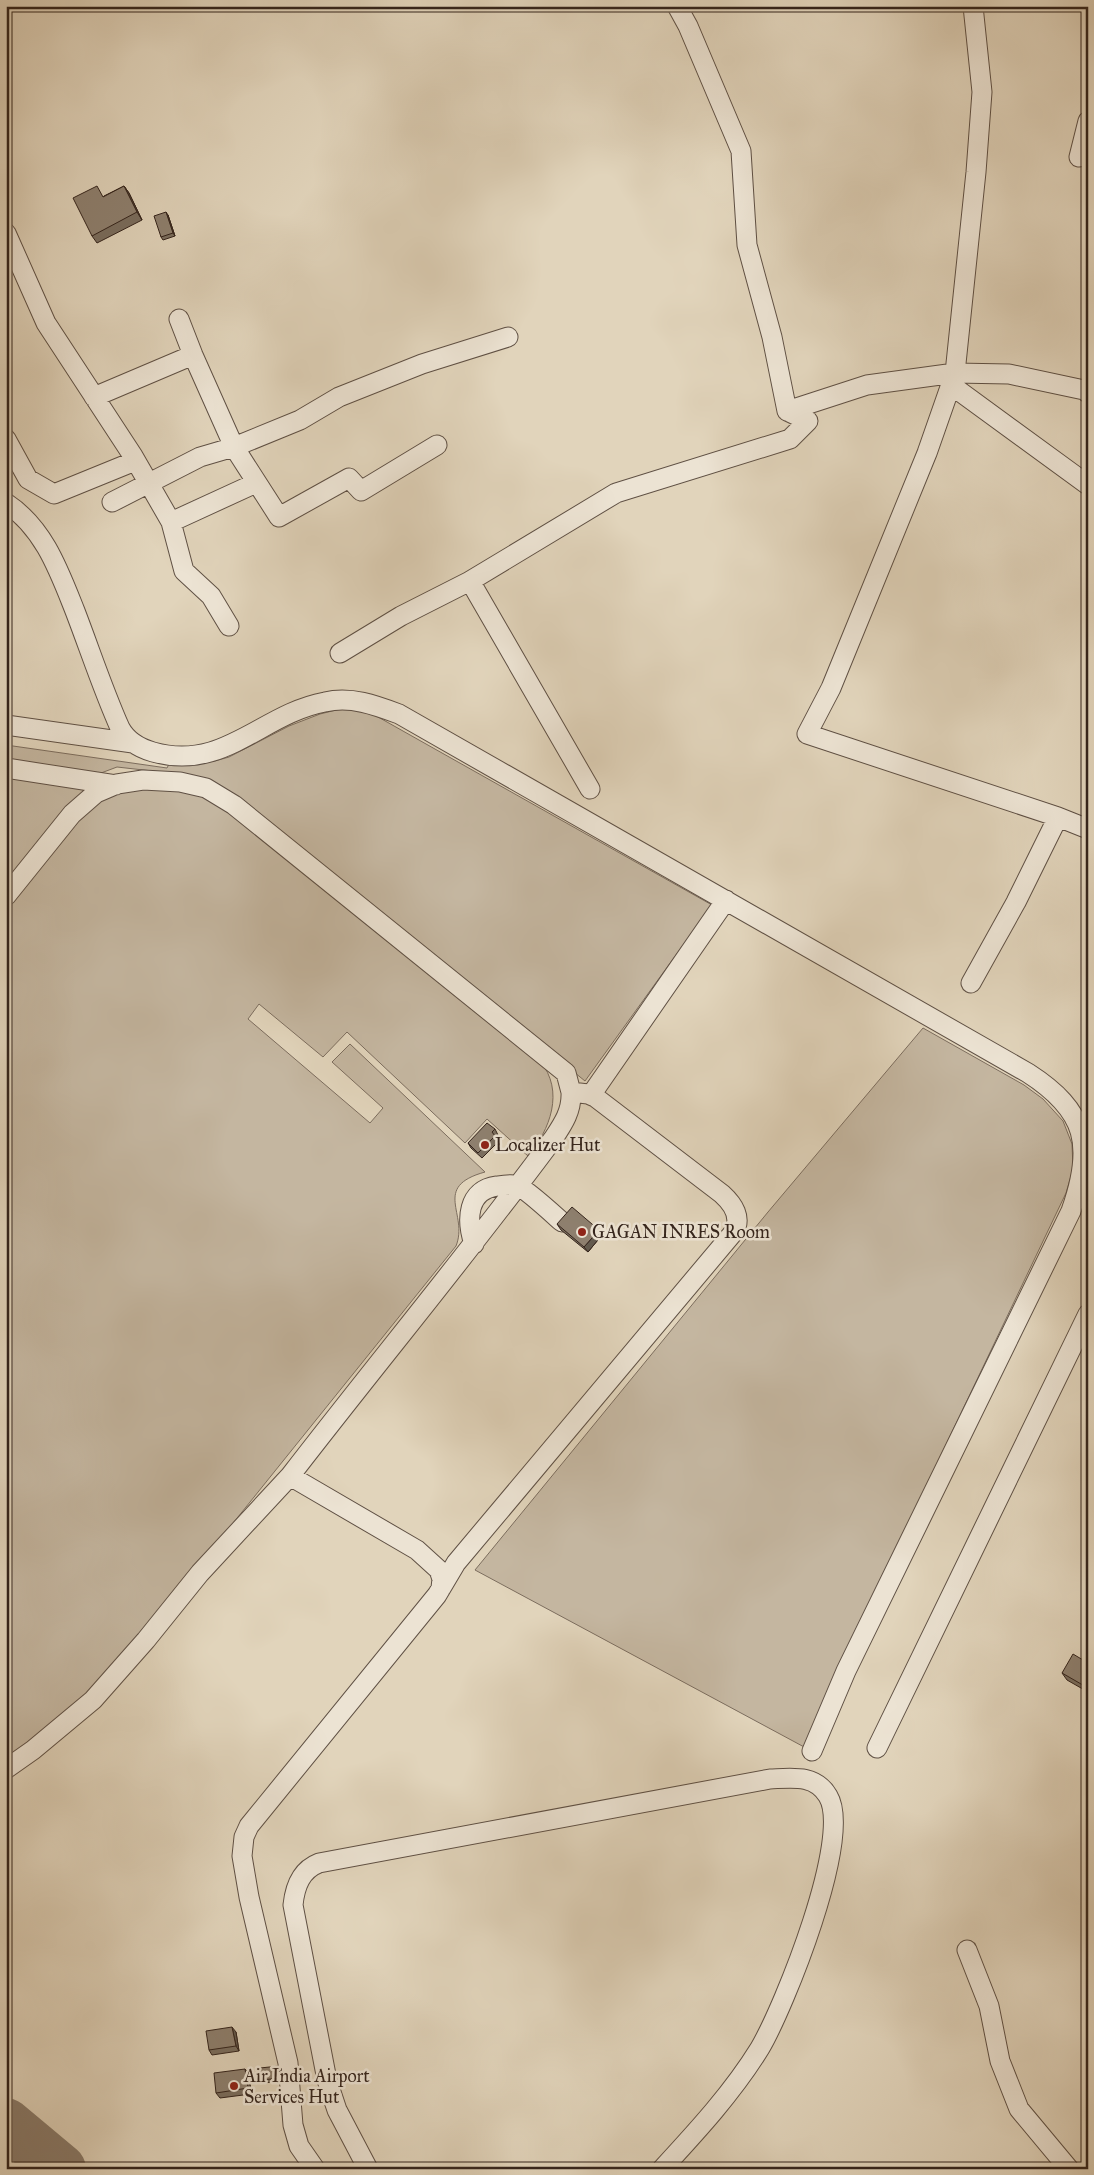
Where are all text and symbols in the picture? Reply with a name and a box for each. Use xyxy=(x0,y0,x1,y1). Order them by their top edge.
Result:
place label: Localizer Hut xyxy=(495,1134,601,1156)
marker: Localizer Hut xyxy=(479,1139,491,1151)
place label: GAGAN INRES Room xyxy=(592,1221,770,1243)
marker: GAGAN INRES Room xyxy=(576,1226,588,1238)
place label: Air India Airport Services Hut xyxy=(243,2065,370,2108)
marker: Air India Airport Services Hut xyxy=(228,2080,240,2092)

